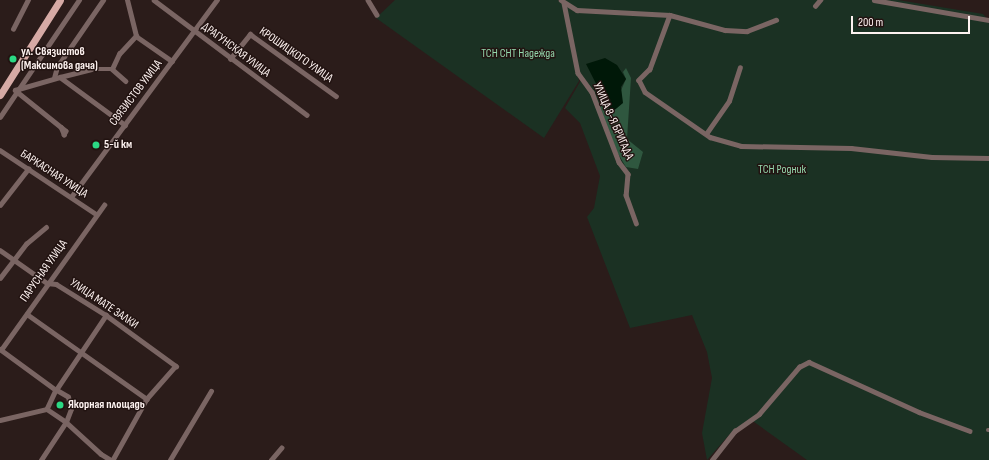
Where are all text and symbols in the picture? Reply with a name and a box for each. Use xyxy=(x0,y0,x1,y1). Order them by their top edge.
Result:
scale bar xyxy=(853,8,972,34)
text: 200 m xyxy=(858,15,883,30)
street label: ДРАГУНСКАЯ УЛИЦА xyxy=(199,20,273,80)
street label: КРОШИЦКОГО УЛИЦА xyxy=(256,24,336,86)
place label: ул. Связистов (Максимова дача) xyxy=(21,45,98,73)
park label: ТСН СНТ Надежда xyxy=(481,47,555,61)
marker: ул. Связистов (Максимова дача) xyxy=(8,54,18,64)
street label: СВЯЗИСТОВ УЛИЦА xyxy=(107,57,165,129)
street label: УЛИЦА 8-Я БРИГАДА xyxy=(590,80,636,162)
place label: 5-й км xyxy=(104,138,132,152)
marker: 5-й км xyxy=(91,140,101,150)
street label: БАРКАСНАЯ УЛИЦА xyxy=(18,147,90,201)
park label: ТСН Родник xyxy=(758,163,806,177)
street label: ПАРУСНАЯ УЛИЦА xyxy=(17,237,71,305)
street label: УЛИЦА МАТЕ ЗАЛКИ xyxy=(67,276,141,332)
place label: Якорная площадь xyxy=(68,398,145,412)
marker: Якорная площадь xyxy=(55,400,65,410)

